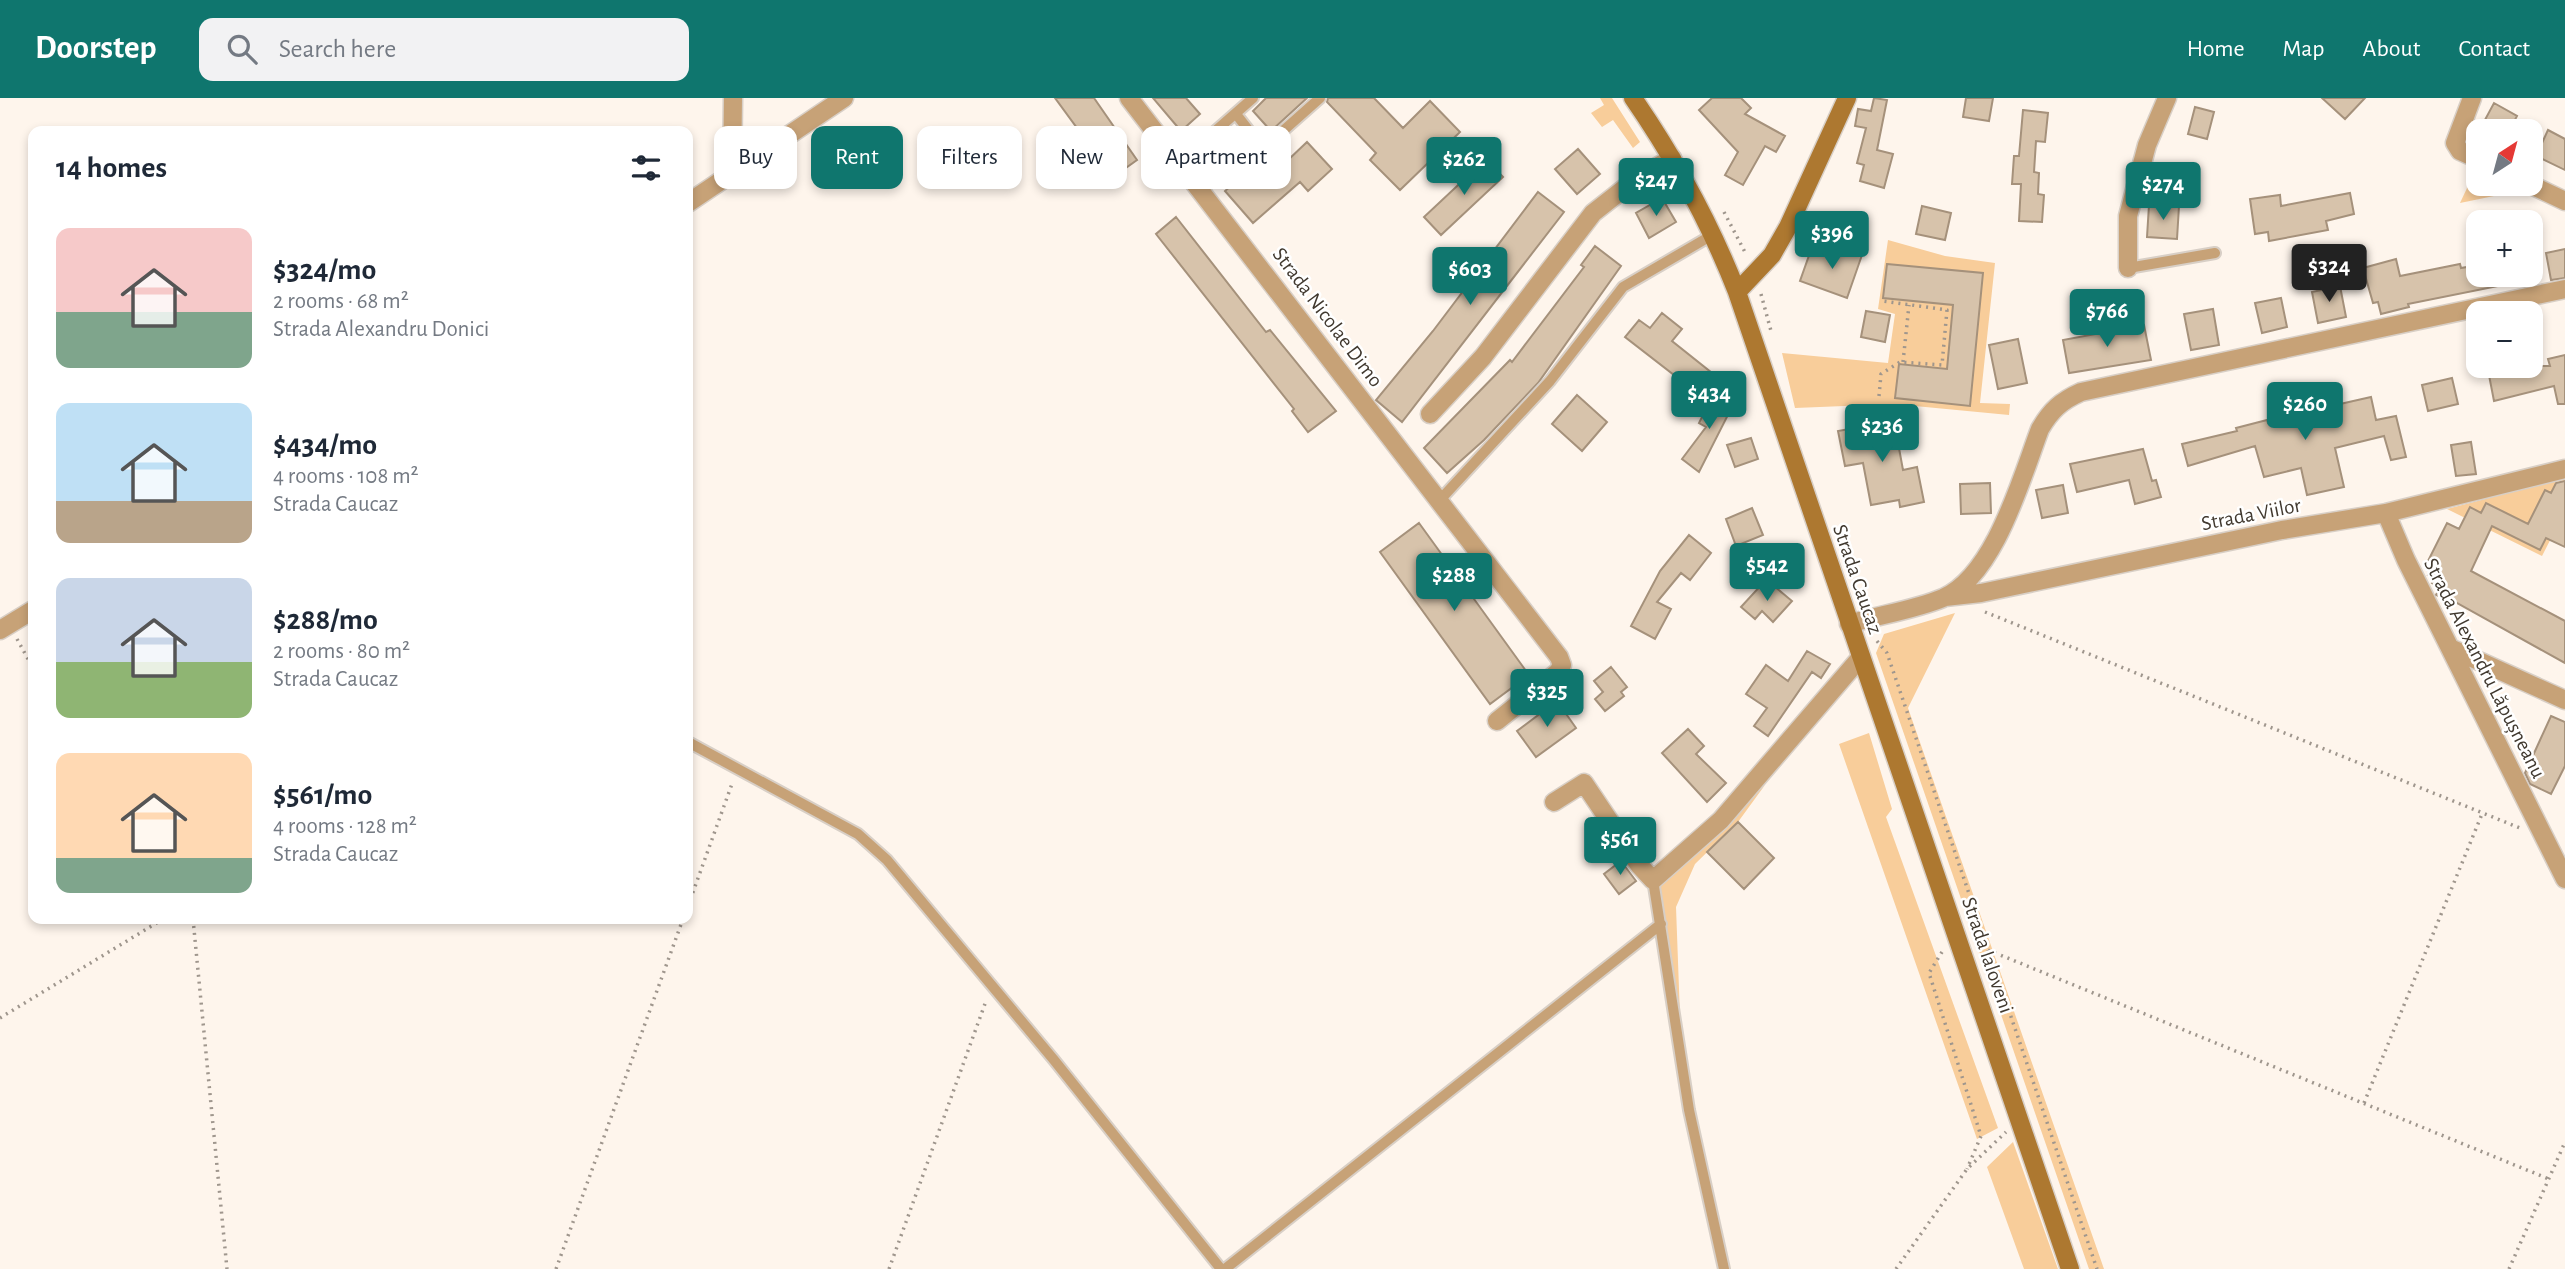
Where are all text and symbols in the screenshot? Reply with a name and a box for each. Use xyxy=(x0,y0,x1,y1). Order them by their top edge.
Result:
search box xyxy=(199,18,689,81)
icon: search xyxy=(223,30,261,68)
text: Doorstep xyxy=(35,32,157,65)
text: Search here xyxy=(279,36,396,62)
text: Home xyxy=(2187,37,2245,61)
text: Map xyxy=(2283,37,2325,61)
text: About xyxy=(2363,37,2420,61)
text: Contact xyxy=(2458,37,2530,61)
north arrow xyxy=(2466,119,2543,196)
map controls xyxy=(2466,119,2543,378)
chip: Buy xyxy=(714,126,797,189)
chip: Rent xyxy=(811,126,903,189)
chip: Filters xyxy=(917,126,1022,189)
chip: New xyxy=(1036,126,1127,189)
chip: Apartment xyxy=(1141,126,1291,189)
pin: $262 xyxy=(1423,138,1505,197)
text: $262 xyxy=(1442,148,1486,171)
icon: filters xyxy=(627,149,665,187)
text: 14 homes xyxy=(56,153,167,183)
pin: $247 xyxy=(1615,158,1697,218)
pin: $274 xyxy=(2122,162,2204,222)
text: $247 xyxy=(1635,169,1677,192)
text: $274 xyxy=(2142,173,2184,196)
button: + xyxy=(2466,210,2543,287)
pin: $396 xyxy=(1791,212,1873,271)
text: $396 xyxy=(1811,222,1853,245)
street label: Strada Nicolae Dimo xyxy=(1269,244,1387,391)
pin: $324 xyxy=(2288,244,2370,304)
pin: $603 xyxy=(1429,248,1511,307)
text: $324/mo xyxy=(273,255,376,285)
text: $324 xyxy=(2308,255,2350,278)
icon: home xyxy=(112,256,196,340)
text: $603 xyxy=(1448,258,1492,281)
pin: $766 xyxy=(2066,289,2148,349)
text: 2 rooms · 68 m² xyxy=(273,290,409,313)
text: $766 xyxy=(2086,300,2128,323)
button: − xyxy=(2466,301,2543,378)
text: Strada Alexandru Donici xyxy=(273,318,489,341)
pin: $434 xyxy=(1668,372,1750,431)
text: $434 xyxy=(1687,382,1731,405)
pin: $260 xyxy=(2264,382,2346,442)
text: $260 xyxy=(2283,393,2327,416)
pin: $236 xyxy=(1841,404,1923,464)
text: $236 xyxy=(1861,415,1903,438)
text: $434/mo xyxy=(273,430,377,460)
icon: home xyxy=(112,431,196,515)
text: 4 rooms · 108 m² xyxy=(273,465,419,488)
text: Strada Caucaz xyxy=(273,493,398,516)
street label: Strada Viilor xyxy=(2200,495,2303,534)
street label: Strada Caucaz xyxy=(1829,522,1886,637)
pin: $542 xyxy=(1726,544,1808,603)
pin: $288 xyxy=(1413,554,1495,613)
text: $542 xyxy=(1746,554,1788,577)
street label: Strada Alexandru Lăpușneanu xyxy=(2418,555,2549,783)
text: $288 xyxy=(1432,564,1476,587)
text: $288/mo xyxy=(273,605,378,635)
icon: home xyxy=(112,606,196,690)
text: 2 rooms · 80 m² xyxy=(273,640,410,663)
text: Strada Caucaz xyxy=(273,668,398,691)
pin: $325 xyxy=(1506,670,1588,729)
text: $325 xyxy=(1526,680,1568,703)
text: $561/mo xyxy=(273,780,372,810)
icon: home xyxy=(112,781,196,865)
text: 4 rooms · 128 m² xyxy=(273,815,417,838)
pin: $561 xyxy=(1579,818,1661,877)
text: $561 xyxy=(1600,828,1640,851)
text: Strada Caucaz xyxy=(273,843,398,866)
street label: Strada Ialoveni xyxy=(1958,894,2017,1016)

